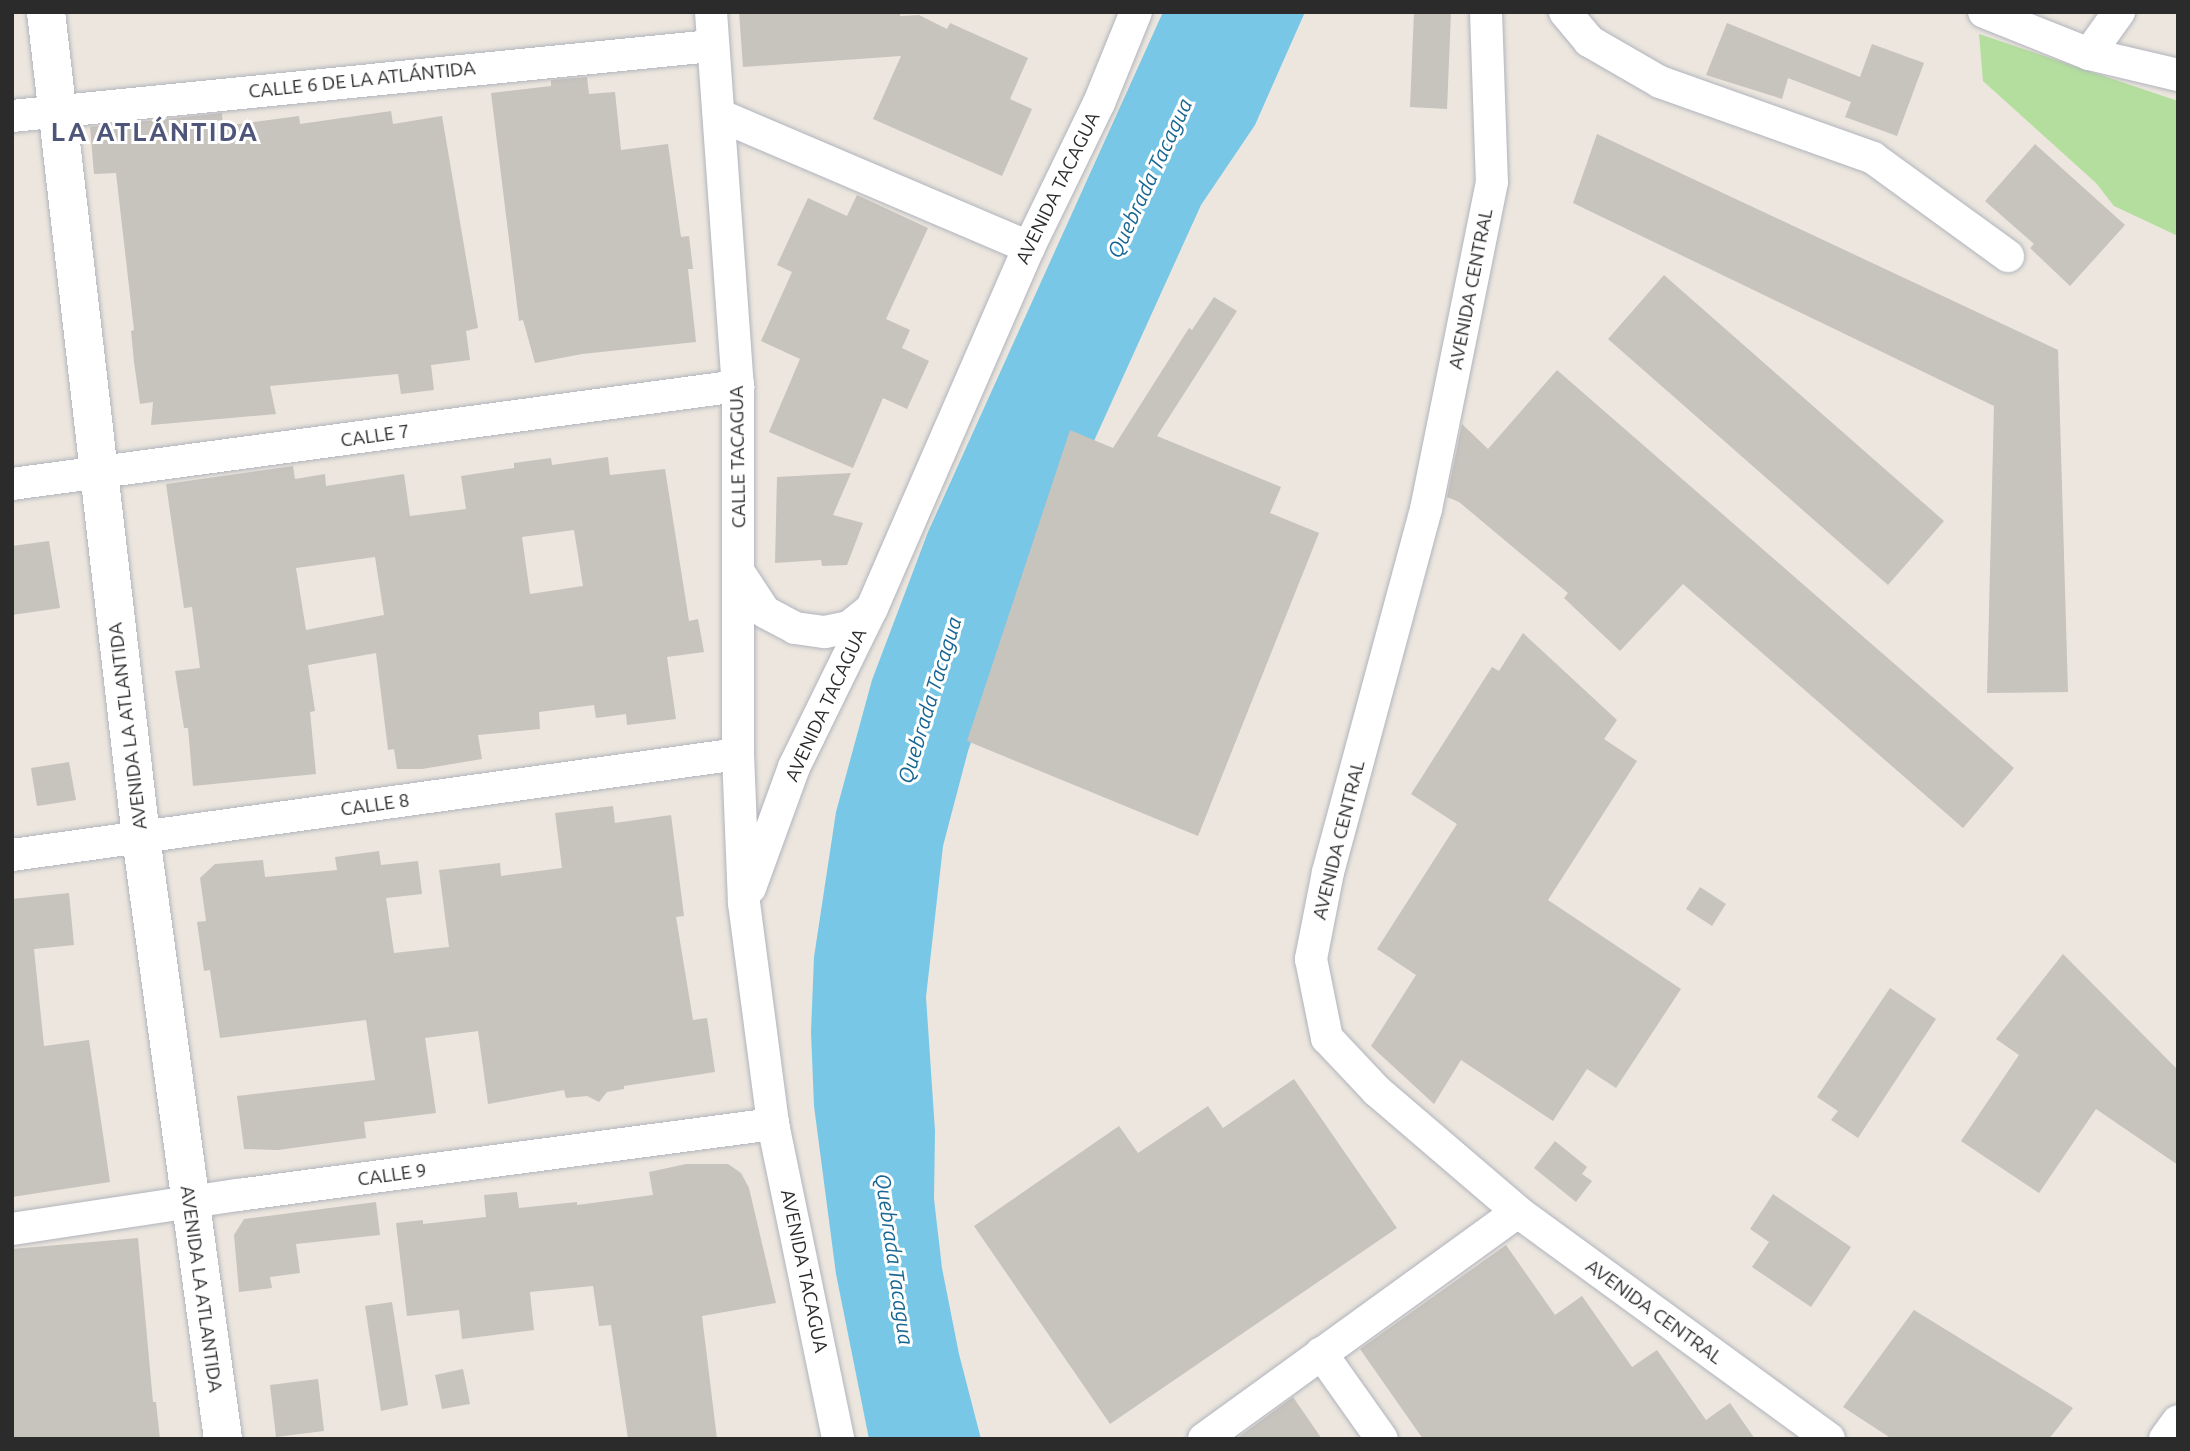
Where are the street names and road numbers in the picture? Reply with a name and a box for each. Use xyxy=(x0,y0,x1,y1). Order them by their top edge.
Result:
street label: CALLE 6 DE LA ATLÁNTIDA xyxy=(247,57,477,103)
street label: AVENIDA TACAGUA xyxy=(1011,108,1105,268)
street label: AVENIDA CENTRAL xyxy=(1444,207,1498,371)
street label: CALLE TACAGUA xyxy=(725,386,751,528)
street label: CALLE 7 xyxy=(339,420,411,452)
street label: AVENIDA LA ATLANTIDA xyxy=(104,621,152,831)
street label: AVENIDA TACAGUA xyxy=(781,625,871,785)
street label: AVENIDA CENTRAL xyxy=(1308,758,1370,922)
street label: CALLE 8 xyxy=(339,789,411,821)
street label: CALLE 9 xyxy=(356,1159,428,1191)
street label: AVENIDA LA ATLANTIDA xyxy=(175,1184,227,1394)
street label: AVENIDA TACAGUA xyxy=(776,1187,832,1355)
street label: AVENIDA CENTRAL xyxy=(1581,1255,1727,1369)

